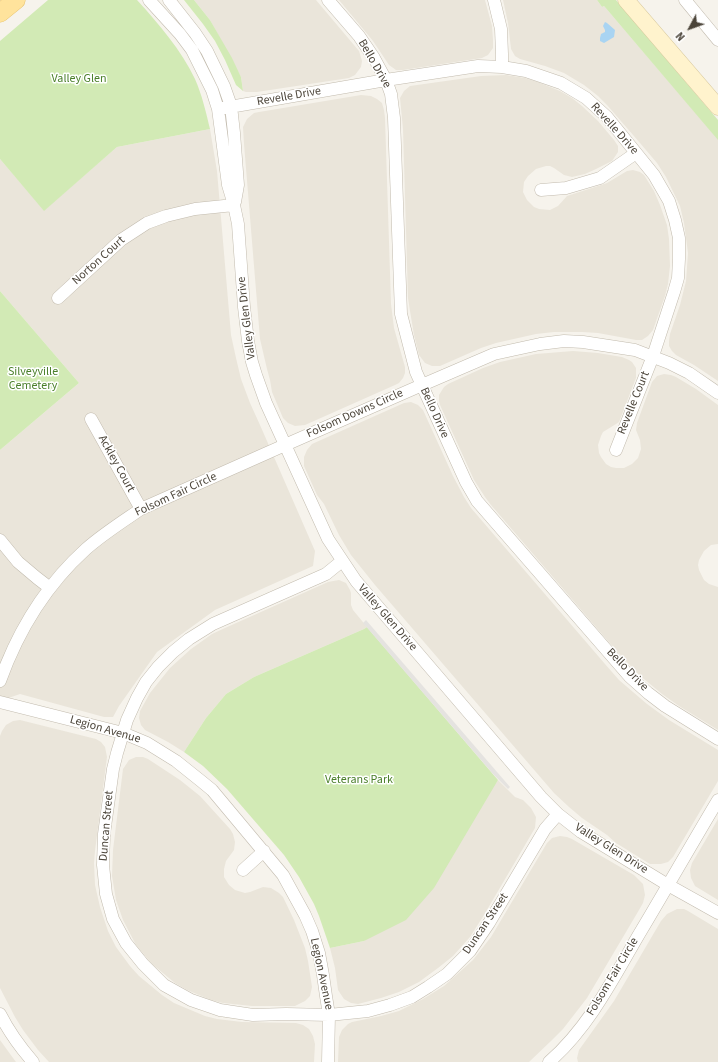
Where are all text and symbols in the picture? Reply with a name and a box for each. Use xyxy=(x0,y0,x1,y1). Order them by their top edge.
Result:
north arrow xyxy=(670,8,710,48)
text: N xyxy=(673,29,689,44)
street label: Bello Drive xyxy=(354,37,394,91)
park label: Valley Glen xyxy=(51,72,107,86)
street label: Revelle Drive xyxy=(256,84,322,110)
street label: Revelle Drive xyxy=(587,100,641,158)
street label: Norton Court xyxy=(70,234,128,288)
street label: Valley Glen Drive xyxy=(235,276,259,360)
park label: Silveyville Cemetery xyxy=(8,365,58,393)
street label: Revelle Court xyxy=(615,369,653,437)
street label: Bello Drive xyxy=(416,385,452,441)
street label: Folsom Downs Circle xyxy=(305,386,405,442)
street label: Ackley Court xyxy=(94,433,138,495)
street label: Folsom Fair Circle xyxy=(133,470,219,520)
street label: Valley Glen Drive xyxy=(354,582,420,654)
street label: Bello Drive xyxy=(603,646,651,694)
street label: Legion Avenue xyxy=(68,713,142,747)
park label: Veterans Park xyxy=(325,773,393,787)
street label: Duncan Street xyxy=(97,790,117,862)
street label: Valley Glen Drive xyxy=(572,821,650,877)
street label: Duncan Street xyxy=(460,891,512,957)
street label: Folsom Fair Circle xyxy=(584,935,642,1019)
street label: Legion Avenue xyxy=(306,937,336,1011)

